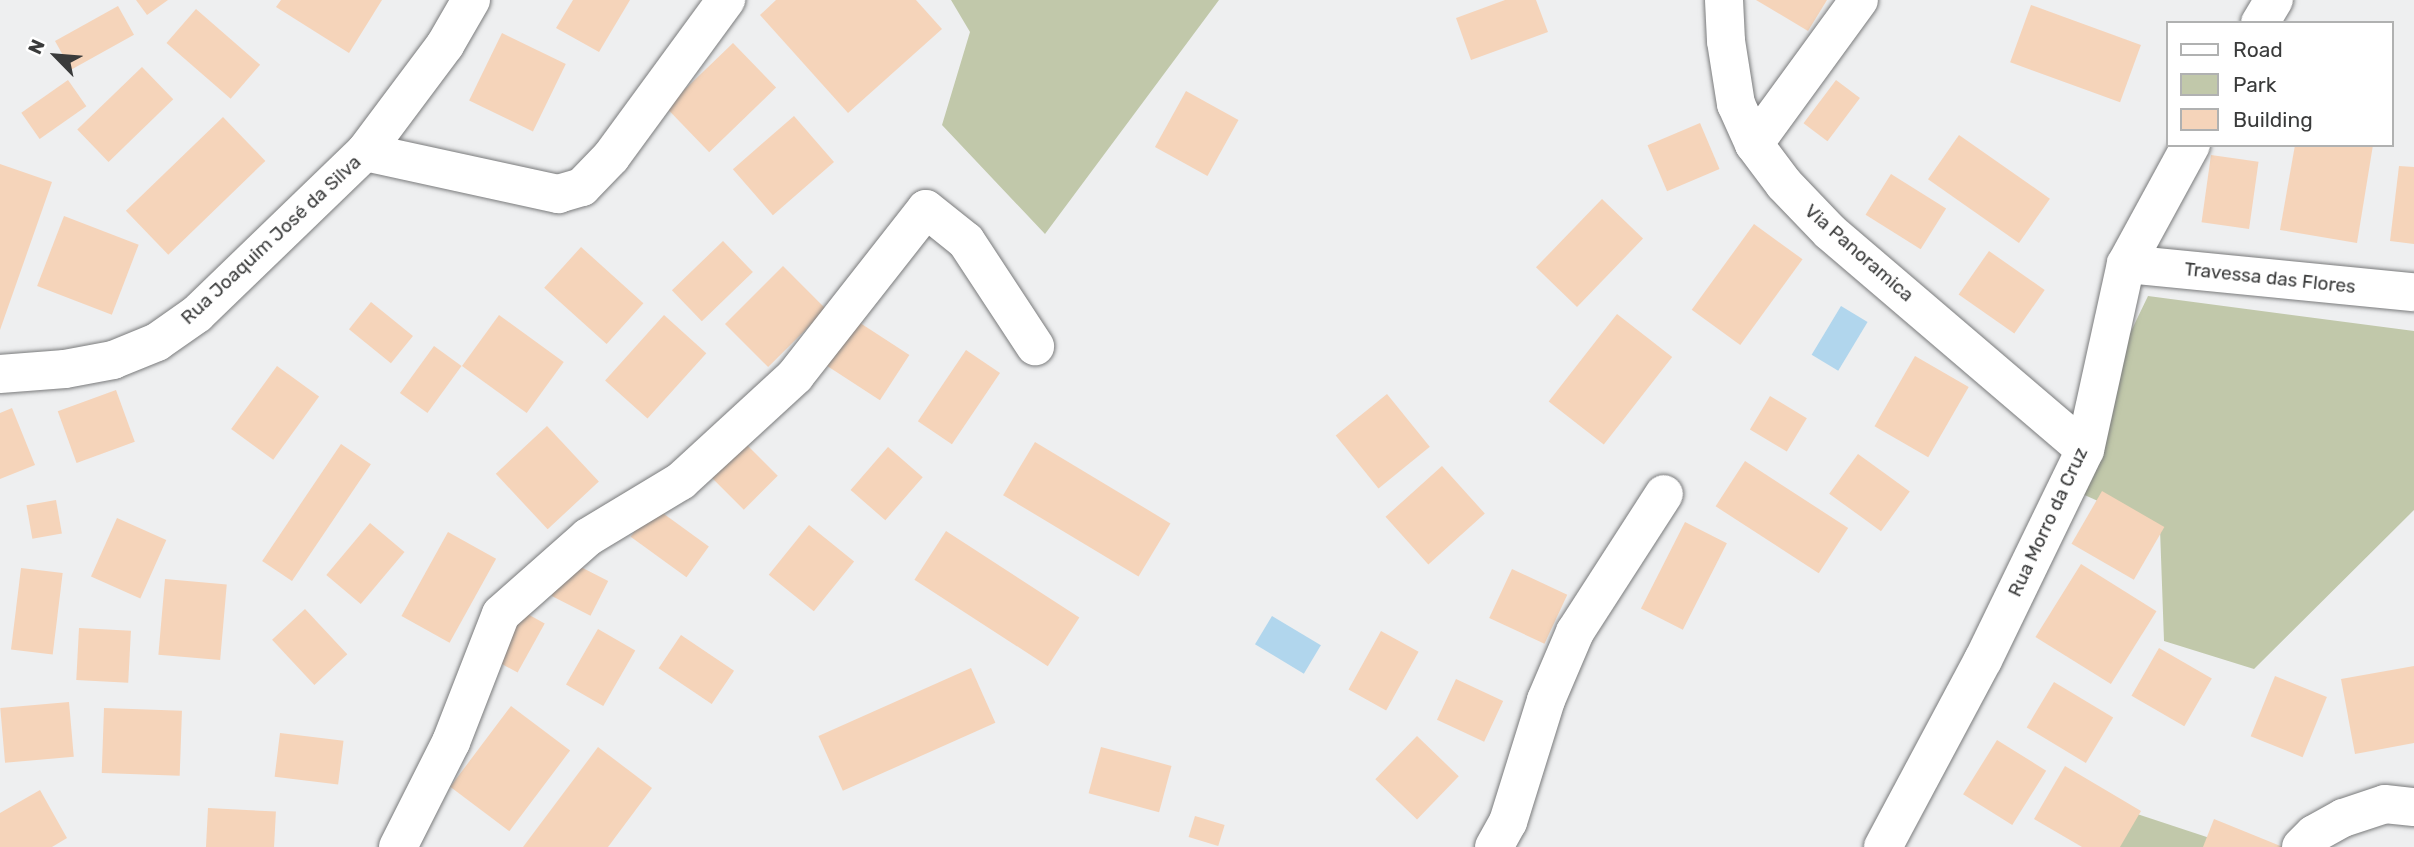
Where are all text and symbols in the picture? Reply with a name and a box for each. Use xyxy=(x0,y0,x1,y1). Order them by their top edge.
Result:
north arrow xyxy=(21,21,91,91)
legend xyxy=(2166,21,2393,147)
text: N xyxy=(23,36,50,58)
text: Road xyxy=(2233,37,2283,62)
text: Park xyxy=(2233,72,2277,97)
text: Building xyxy=(2233,107,2313,132)
street label: Rua Joaquim José da Silva xyxy=(176,151,366,329)
street label: Via Panoramica xyxy=(1800,199,1918,307)
street label: Travessa das Flores xyxy=(2183,258,2357,298)
street label: Rua Morro da Cruz xyxy=(2003,444,2093,600)

